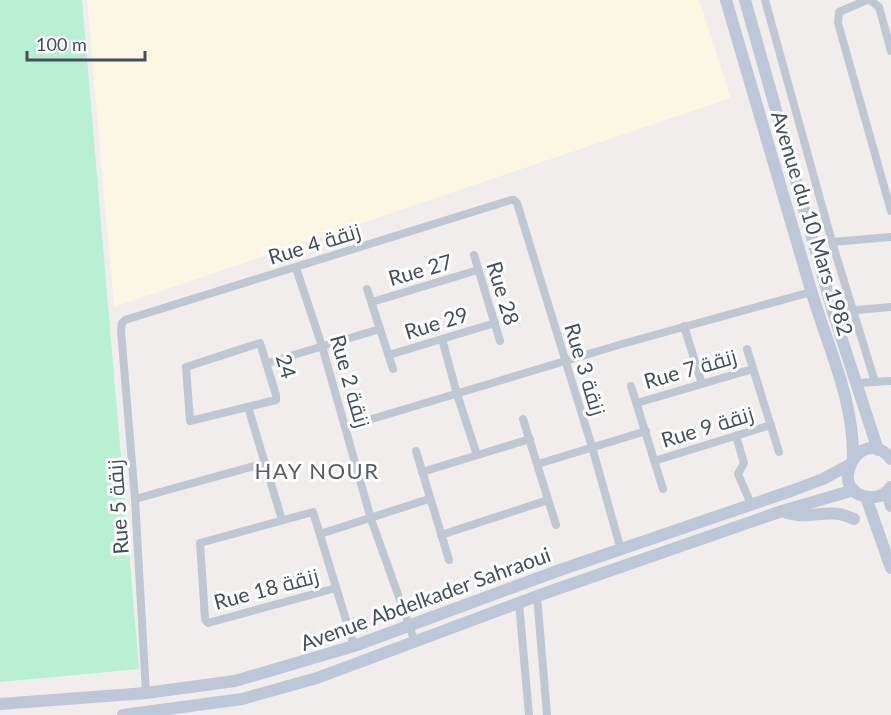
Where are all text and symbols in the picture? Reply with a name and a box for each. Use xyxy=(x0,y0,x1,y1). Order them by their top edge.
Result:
scale bar xyxy=(27,24,146,62)
text: 100 m xyxy=(36,33,87,55)
street label: Avenue du 10 Mars 1982 xyxy=(767,108,859,338)
street label: Rue 4 زنقة xyxy=(265,217,363,270)
street label: Rue 27 xyxy=(385,248,455,290)
street label: Rue 28 xyxy=(483,258,525,328)
street label: Rue 29 xyxy=(401,301,471,343)
street label: Rue 3 زنقة xyxy=(559,320,612,418)
street label: Rue 2 زنقة xyxy=(325,332,376,430)
street label: Rue 7 زنقة xyxy=(641,343,739,394)
street label: 24 xyxy=(272,351,302,381)
street label: Rue 9 زنقة xyxy=(658,400,756,453)
district label: HAY NOUR xyxy=(254,457,380,484)
street label: Rue 5 زنقة xyxy=(101,459,134,555)
street label: Avenue Abdelkader Sahraoui xyxy=(296,541,554,655)
street label: Rue 18 زنقة xyxy=(211,562,321,615)

